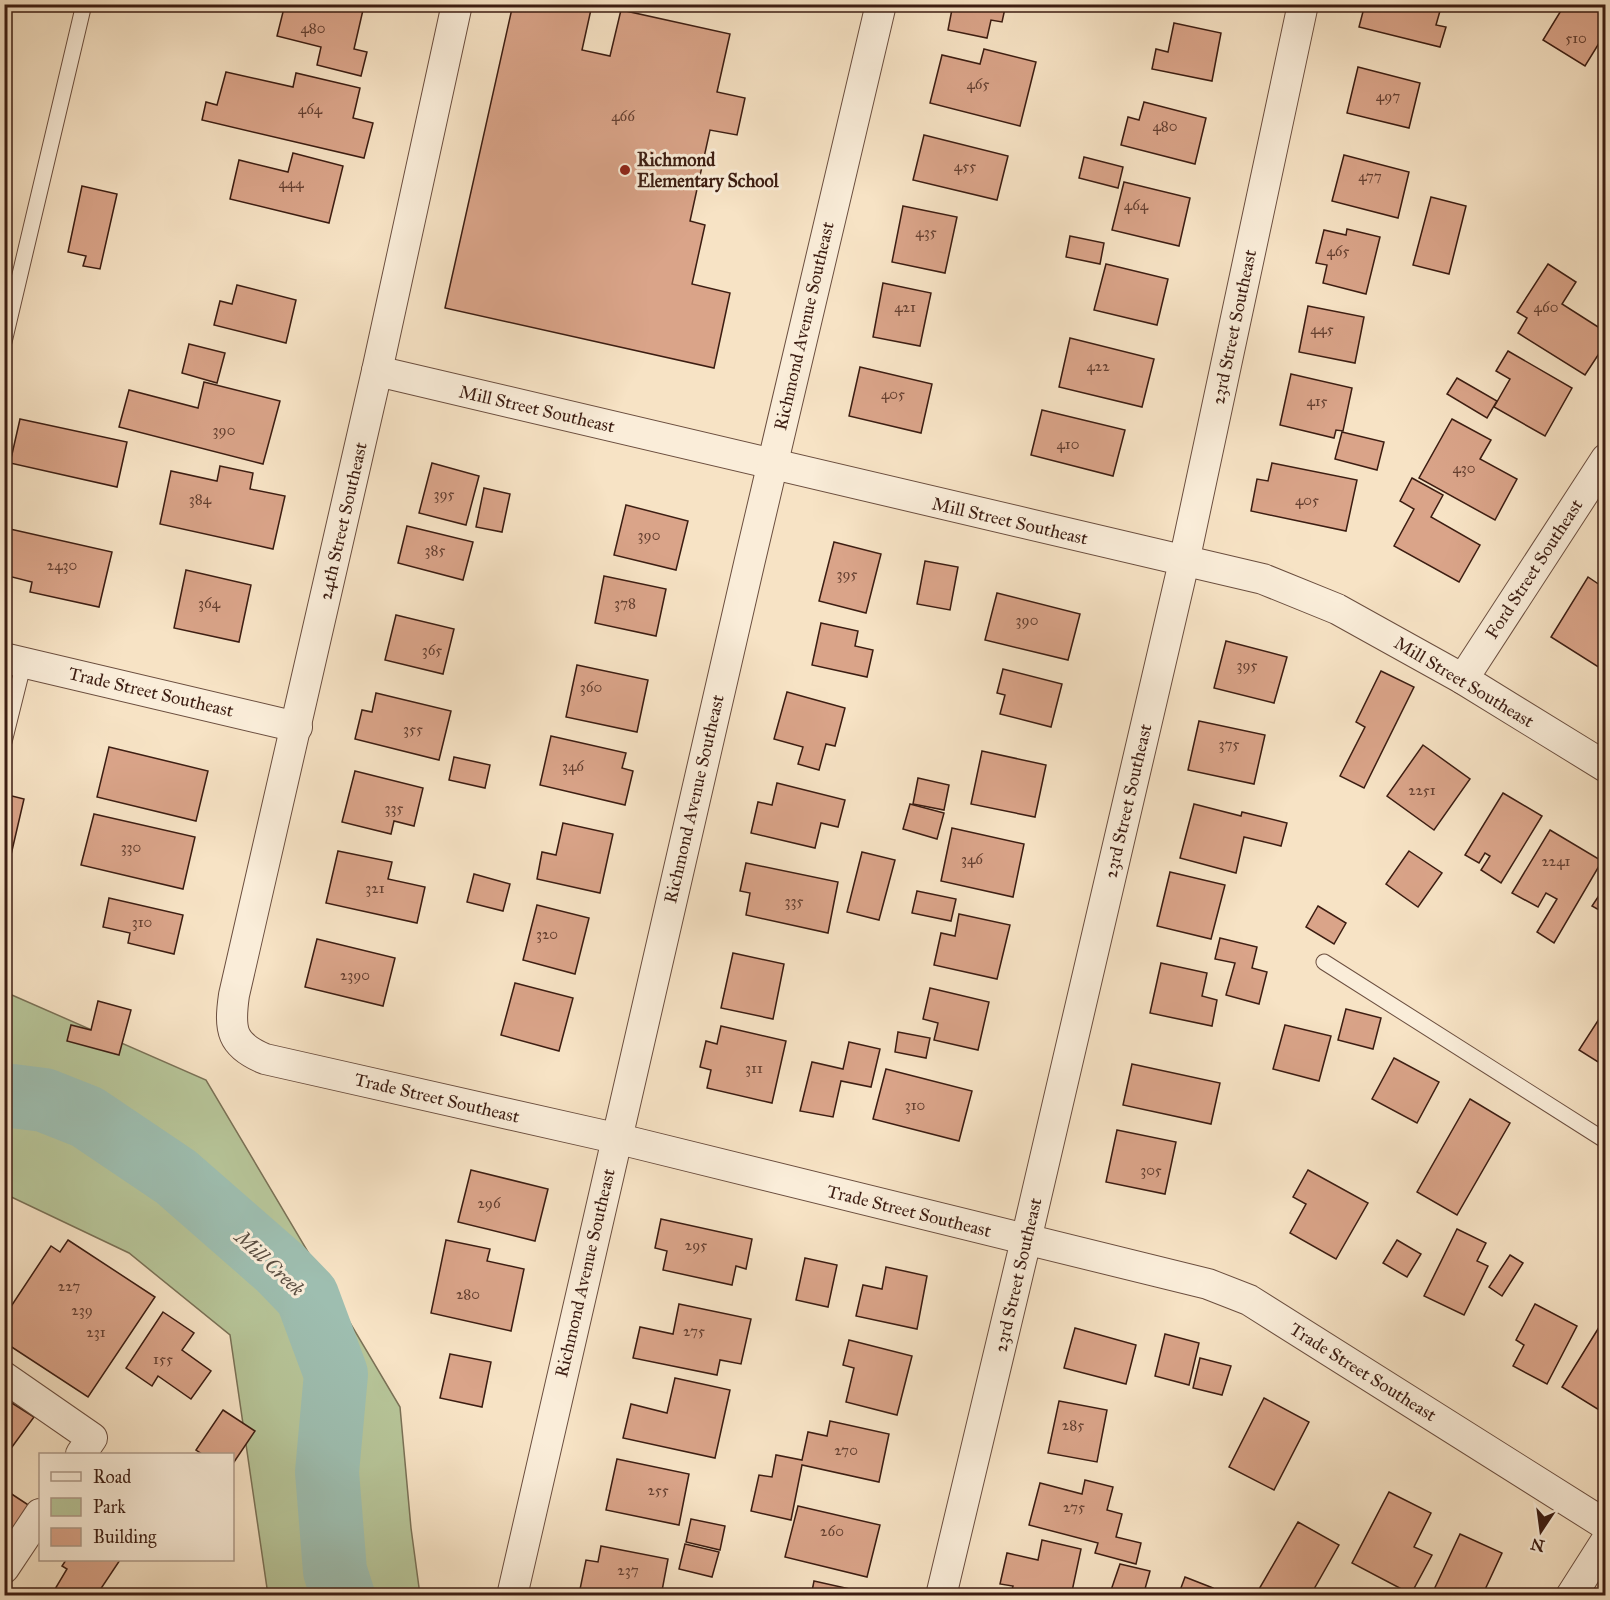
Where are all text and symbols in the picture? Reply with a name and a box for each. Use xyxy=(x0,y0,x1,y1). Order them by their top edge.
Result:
house number: 480 xyxy=(300,19,326,37)
house number: 510 xyxy=(1565,29,1587,47)
house number: 465 xyxy=(966,75,990,93)
house number: 497 xyxy=(1376,87,1400,105)
house number: 464 xyxy=(298,100,323,118)
house number: 466 xyxy=(611,107,636,125)
house number: 480 xyxy=(1152,117,1178,135)
place label: Richmond Elementary School xyxy=(637,149,780,193)
house number: 455 xyxy=(954,157,976,175)
marker: Richmond Elementary School xyxy=(618,163,632,177)
house number: 477 xyxy=(1358,167,1382,185)
house number: 444 xyxy=(278,174,304,192)
house number: 464 xyxy=(1124,196,1149,214)
street label: Richmond Avenue Southeast xyxy=(769,219,839,432)
house number: 435 xyxy=(915,223,937,241)
house number: 465 xyxy=(1326,242,1350,260)
street label: 23rd Street Southeast xyxy=(1207,247,1261,406)
house number: 421 xyxy=(894,298,916,316)
house number: 460 xyxy=(1534,298,1558,316)
house number: 445 xyxy=(1310,320,1334,338)
house number: 422 xyxy=(1086,357,1110,375)
street label: Mill Street Southeast xyxy=(457,380,618,438)
house number: 405 xyxy=(881,385,905,403)
house number: 415 xyxy=(1306,392,1328,410)
house number: 390 xyxy=(213,421,235,439)
house number: 410 xyxy=(1057,435,1079,453)
street label: 24th Street Southeast xyxy=(314,439,372,602)
house number: 430 xyxy=(1452,459,1476,477)
house number: 395 xyxy=(433,485,455,503)
house number: 384 xyxy=(189,490,212,508)
house number: 405 xyxy=(1295,491,1319,509)
street label: Mill Street Southeast xyxy=(930,492,1091,550)
street label: Ford Street Southeast xyxy=(1481,494,1588,643)
house number: 390 xyxy=(638,526,660,544)
house number: 385 xyxy=(425,541,445,559)
house number: 2430 xyxy=(47,556,77,574)
house number: 395 xyxy=(836,565,858,583)
house number: 364 xyxy=(198,594,221,612)
house number: 378 xyxy=(614,594,636,612)
house number: 390 xyxy=(1016,611,1038,629)
street label: Mill Street Southeast xyxy=(1390,632,1538,733)
house number: 365 xyxy=(422,641,442,659)
house number: 395 xyxy=(1236,656,1258,674)
street label: Trade Street Southeast xyxy=(66,662,236,722)
house number: 360 xyxy=(580,678,602,696)
street label: Richmond Avenue Southeast xyxy=(659,692,729,905)
house number: 355 xyxy=(403,720,423,738)
street label: 23rd Street Southeast xyxy=(1100,721,1157,880)
house number: 375 xyxy=(1219,735,1240,753)
house number: 346 xyxy=(562,757,585,775)
house number: 2251 xyxy=(1408,781,1436,799)
house number: 335 xyxy=(385,799,404,817)
house number: 330 xyxy=(121,838,141,856)
house number: 346 xyxy=(961,850,984,868)
house number: 2241 xyxy=(1541,852,1571,870)
house number: 321 xyxy=(365,879,385,897)
house number: 335 xyxy=(785,892,804,910)
house number: 310 xyxy=(132,913,152,931)
house number: 320 xyxy=(536,925,558,943)
house number: 2390 xyxy=(340,966,370,984)
house number: 311 xyxy=(745,1059,763,1077)
street label: Trade Street Southeast xyxy=(352,1068,522,1128)
house number: 310 xyxy=(905,1096,925,1114)
house number: 305 xyxy=(1140,1161,1162,1179)
street label: Richmond Avenue Southeast xyxy=(550,1166,620,1379)
street label: Trade Street Southeast xyxy=(824,1180,994,1242)
house number: 296 xyxy=(477,1194,502,1212)
street label: 23rd Street Southeast xyxy=(990,1195,1047,1354)
water label: Mill Creek xyxy=(229,1224,310,1301)
house number: 295 xyxy=(685,1236,707,1254)
house number: 227 xyxy=(58,1277,80,1295)
house number: 280 xyxy=(456,1285,480,1303)
house number: 239 xyxy=(71,1301,93,1319)
street label: Trade Street Southeast xyxy=(1286,1318,1441,1426)
house number: 275 xyxy=(683,1322,705,1340)
house number: 231 xyxy=(86,1323,106,1341)
house number: 155 xyxy=(153,1350,173,1368)
house number: 285 xyxy=(1062,1416,1084,1434)
house number: 270 xyxy=(834,1441,858,1459)
legend xyxy=(39,1453,234,1561)
text: Road xyxy=(93,1466,131,1488)
house number: 255 xyxy=(647,1481,669,1499)
text: Park xyxy=(93,1496,126,1518)
house number: 275 xyxy=(1063,1498,1085,1516)
north arrow xyxy=(1511,1501,1571,1561)
house number: 260 xyxy=(820,1522,844,1540)
text: Building xyxy=(93,1526,157,1549)
text: N xyxy=(1529,1534,1546,1556)
house number: 237 xyxy=(617,1561,639,1579)

